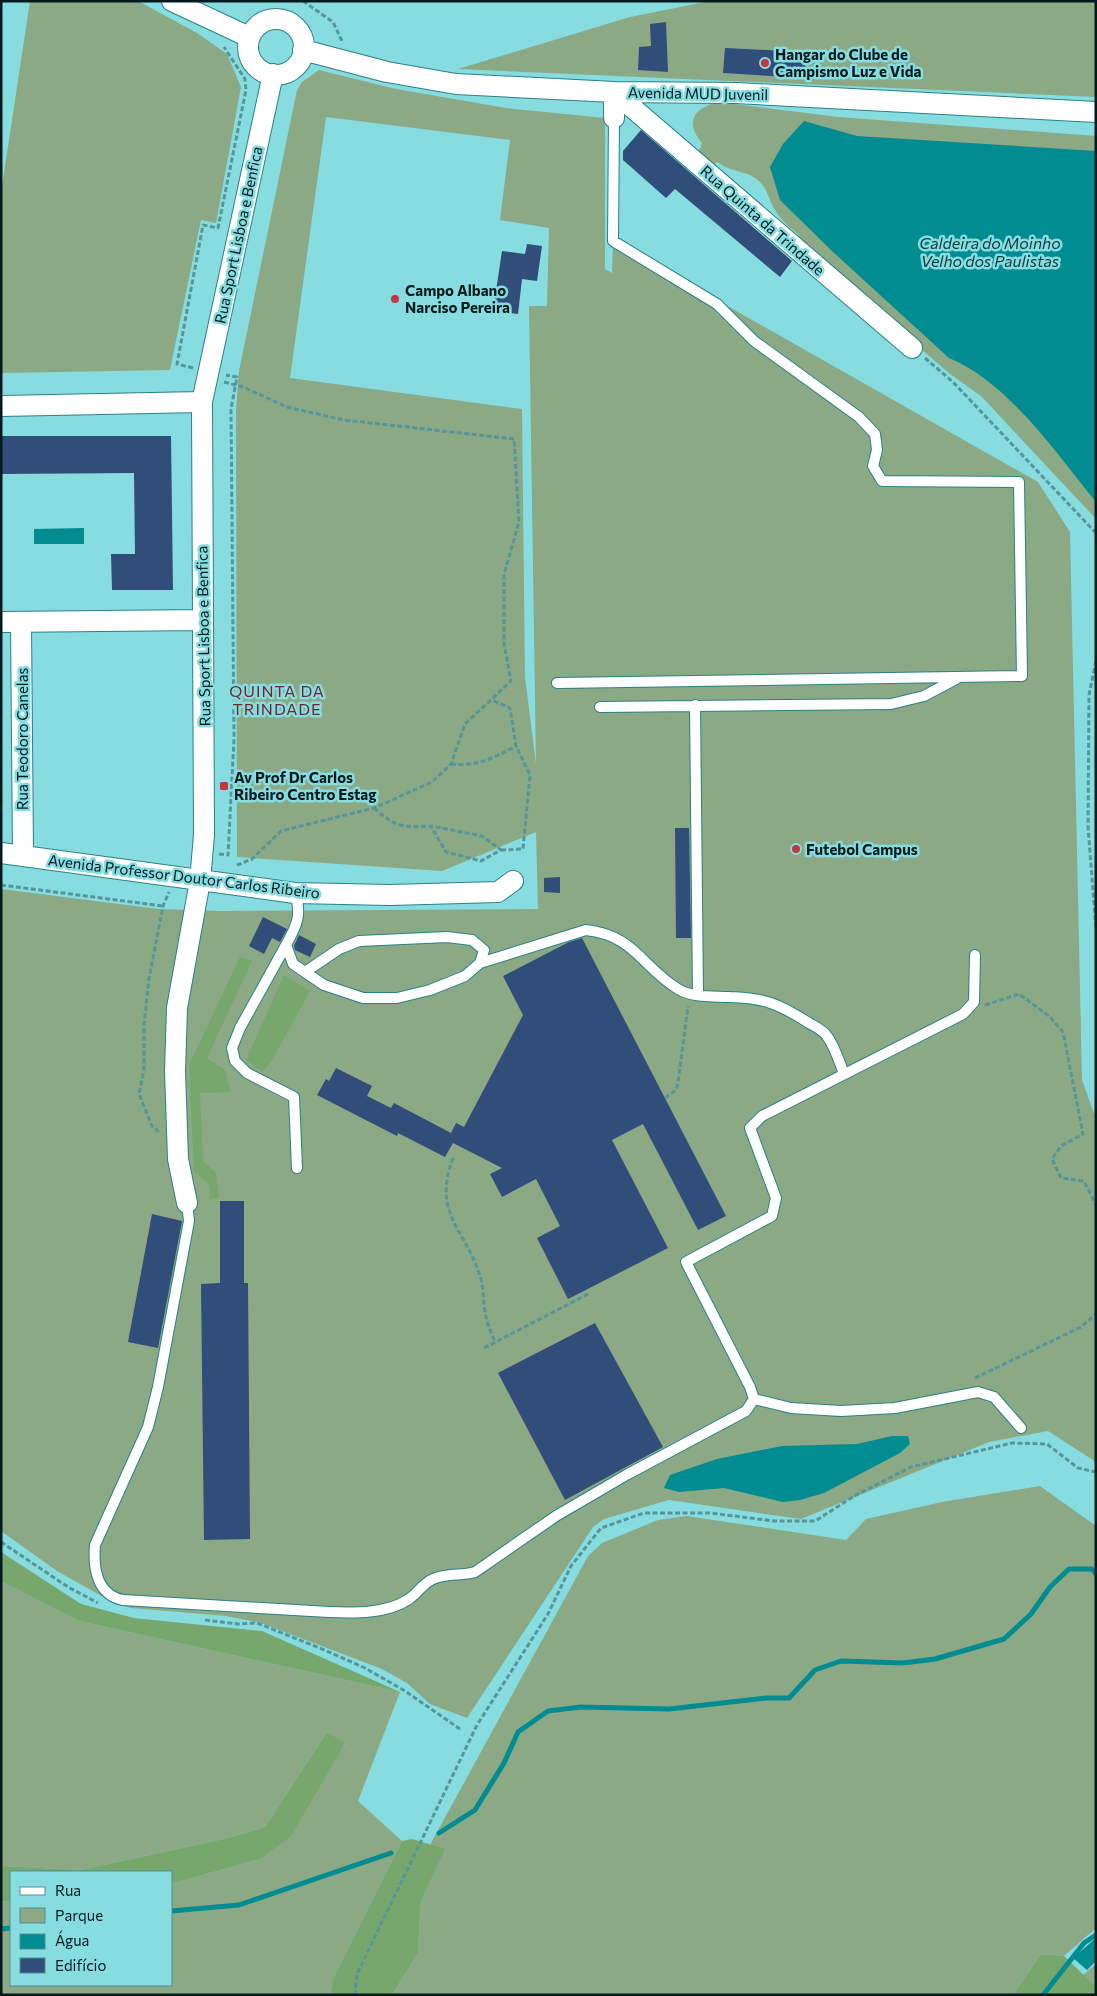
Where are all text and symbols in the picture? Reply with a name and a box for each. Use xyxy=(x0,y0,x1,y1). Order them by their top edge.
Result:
place label: Hangar do Clube de Campismo Luz e Vida xyxy=(775,45,921,80)
marker: Hangar do Clube de Campismo Luz e Vida xyxy=(759,57,771,69)
street label: Avenida MUD Juvenil xyxy=(628,83,768,103)
street label: Rua Sport Lisboa e Benfica xyxy=(210,145,266,325)
street label: Rua Quinta da Trindade xyxy=(697,161,829,279)
water label: Caldeira do Moinho Velho dos Paulistas xyxy=(919,233,1061,270)
place label: Campo Albano Narciso Pereira xyxy=(405,281,510,316)
marker: Campo Albano Narciso Pereira xyxy=(389,293,401,305)
street label: Rua Sport Lisboa e Benfica xyxy=(192,546,214,726)
street label: Rua Teodoro Canelas xyxy=(13,667,31,810)
district label: QUINTA DA TRINDADE xyxy=(229,681,325,718)
place label: Av Prof Dr Carlos Ribeiro Centro Estag xyxy=(234,768,377,803)
marker: Av Prof Dr Carlos Ribeiro Centro Estag xyxy=(218,780,230,792)
place label: Futebol Campus xyxy=(806,840,918,858)
marker: Futebol Campus xyxy=(790,843,802,855)
street label: Avenida Professor Doutor Carlos Ribeiro xyxy=(47,850,321,902)
legend xyxy=(10,1871,172,1986)
text: Rua xyxy=(55,1881,81,1899)
text: Parque xyxy=(55,1906,103,1924)
text: Água xyxy=(55,1930,89,1949)
text: Edifício xyxy=(55,1956,106,1974)

